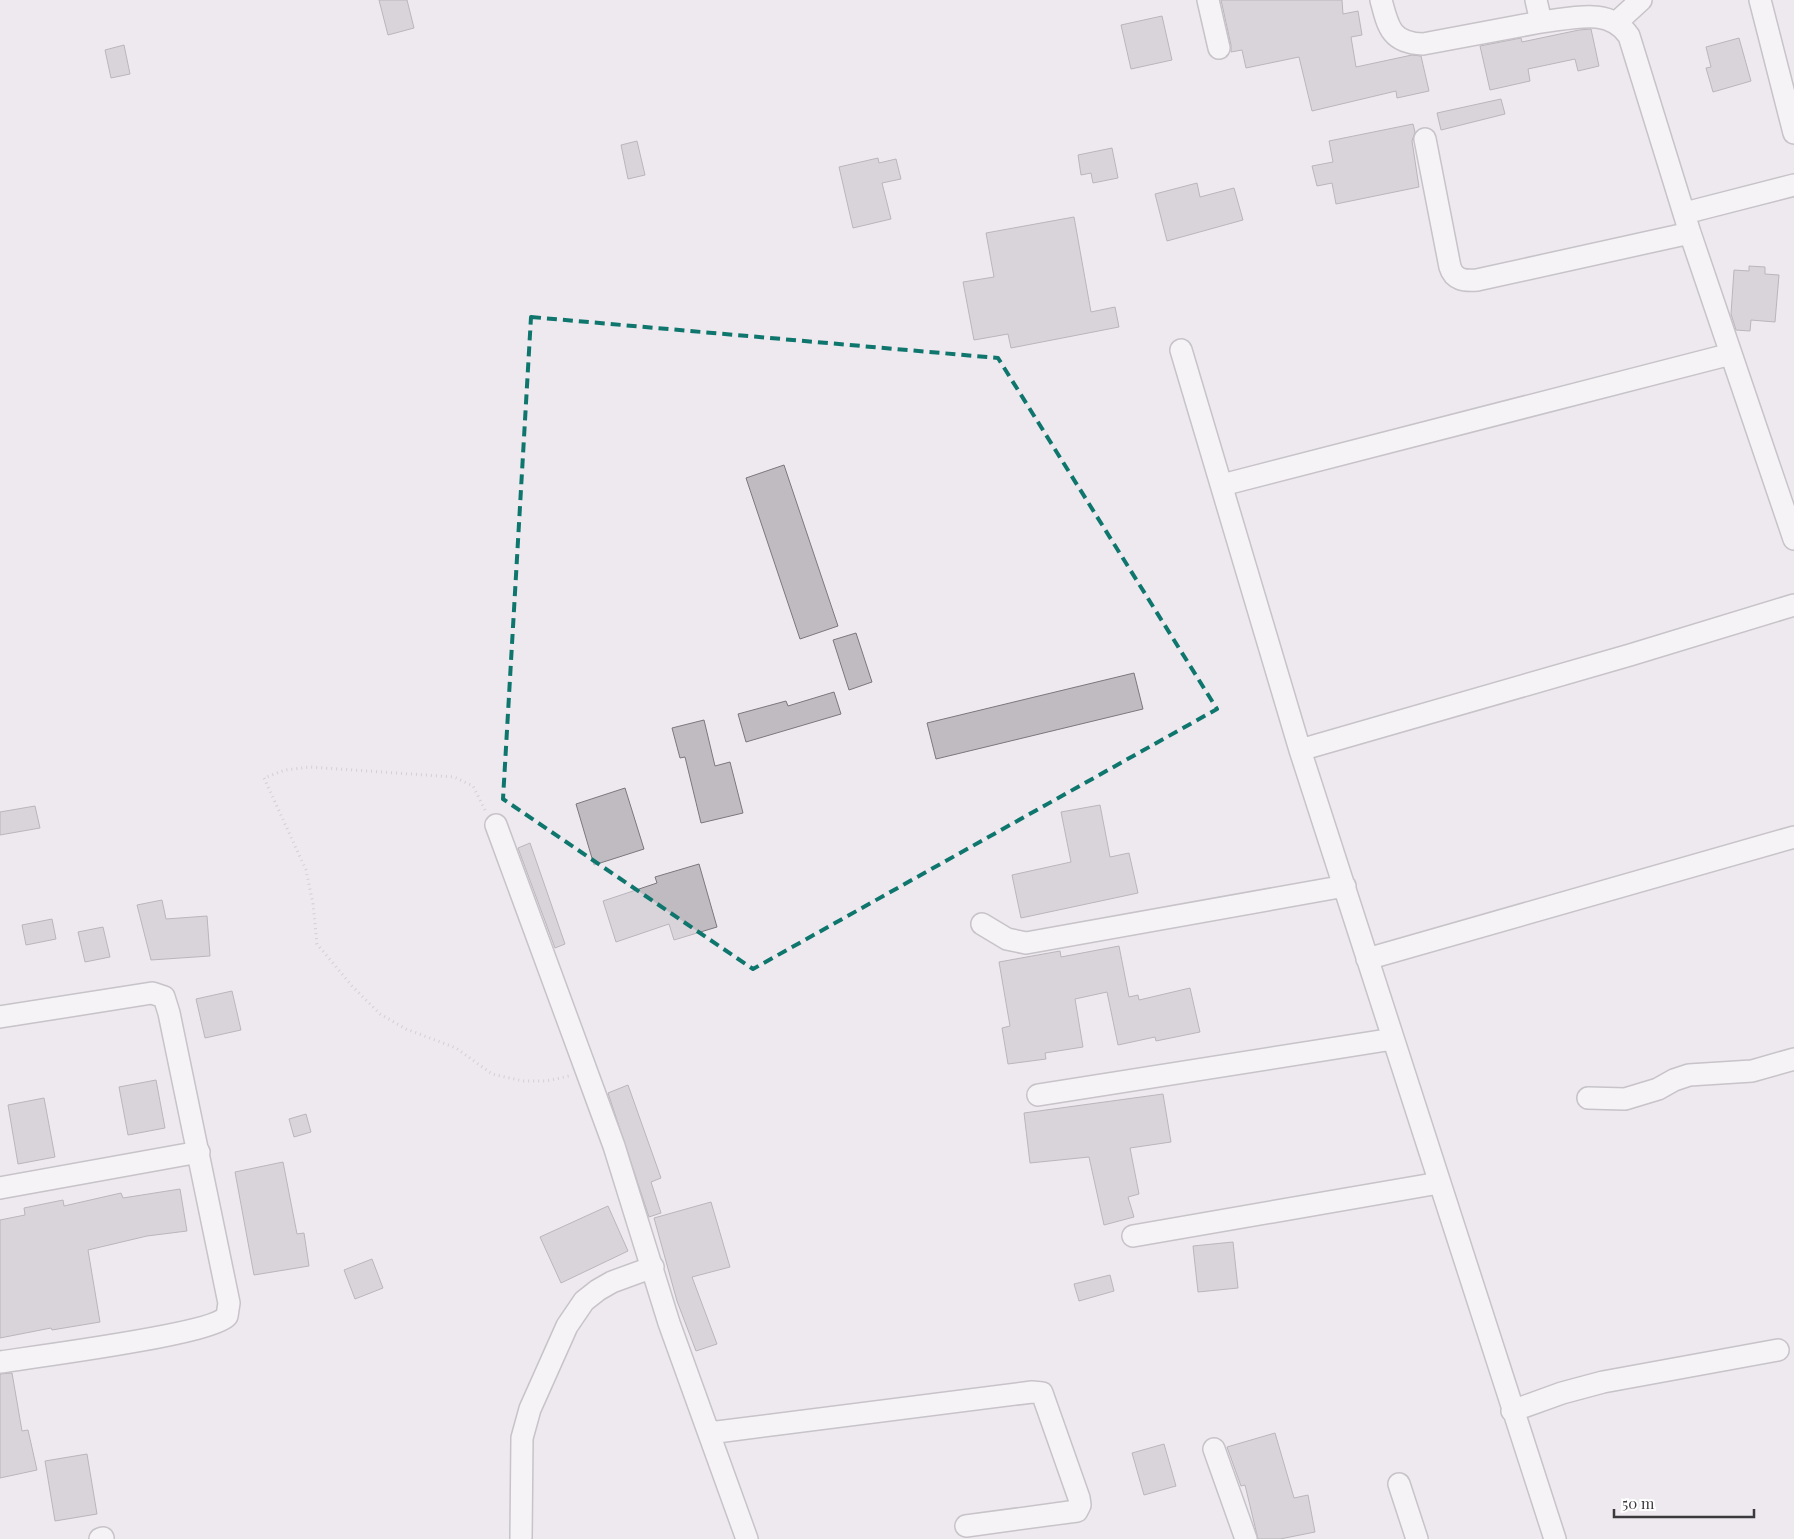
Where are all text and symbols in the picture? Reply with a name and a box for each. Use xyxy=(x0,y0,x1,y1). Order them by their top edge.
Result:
scale bar xyxy=(1614,1486,1754,1518)
text: 50 m xyxy=(1622,1493,1655,1513)

